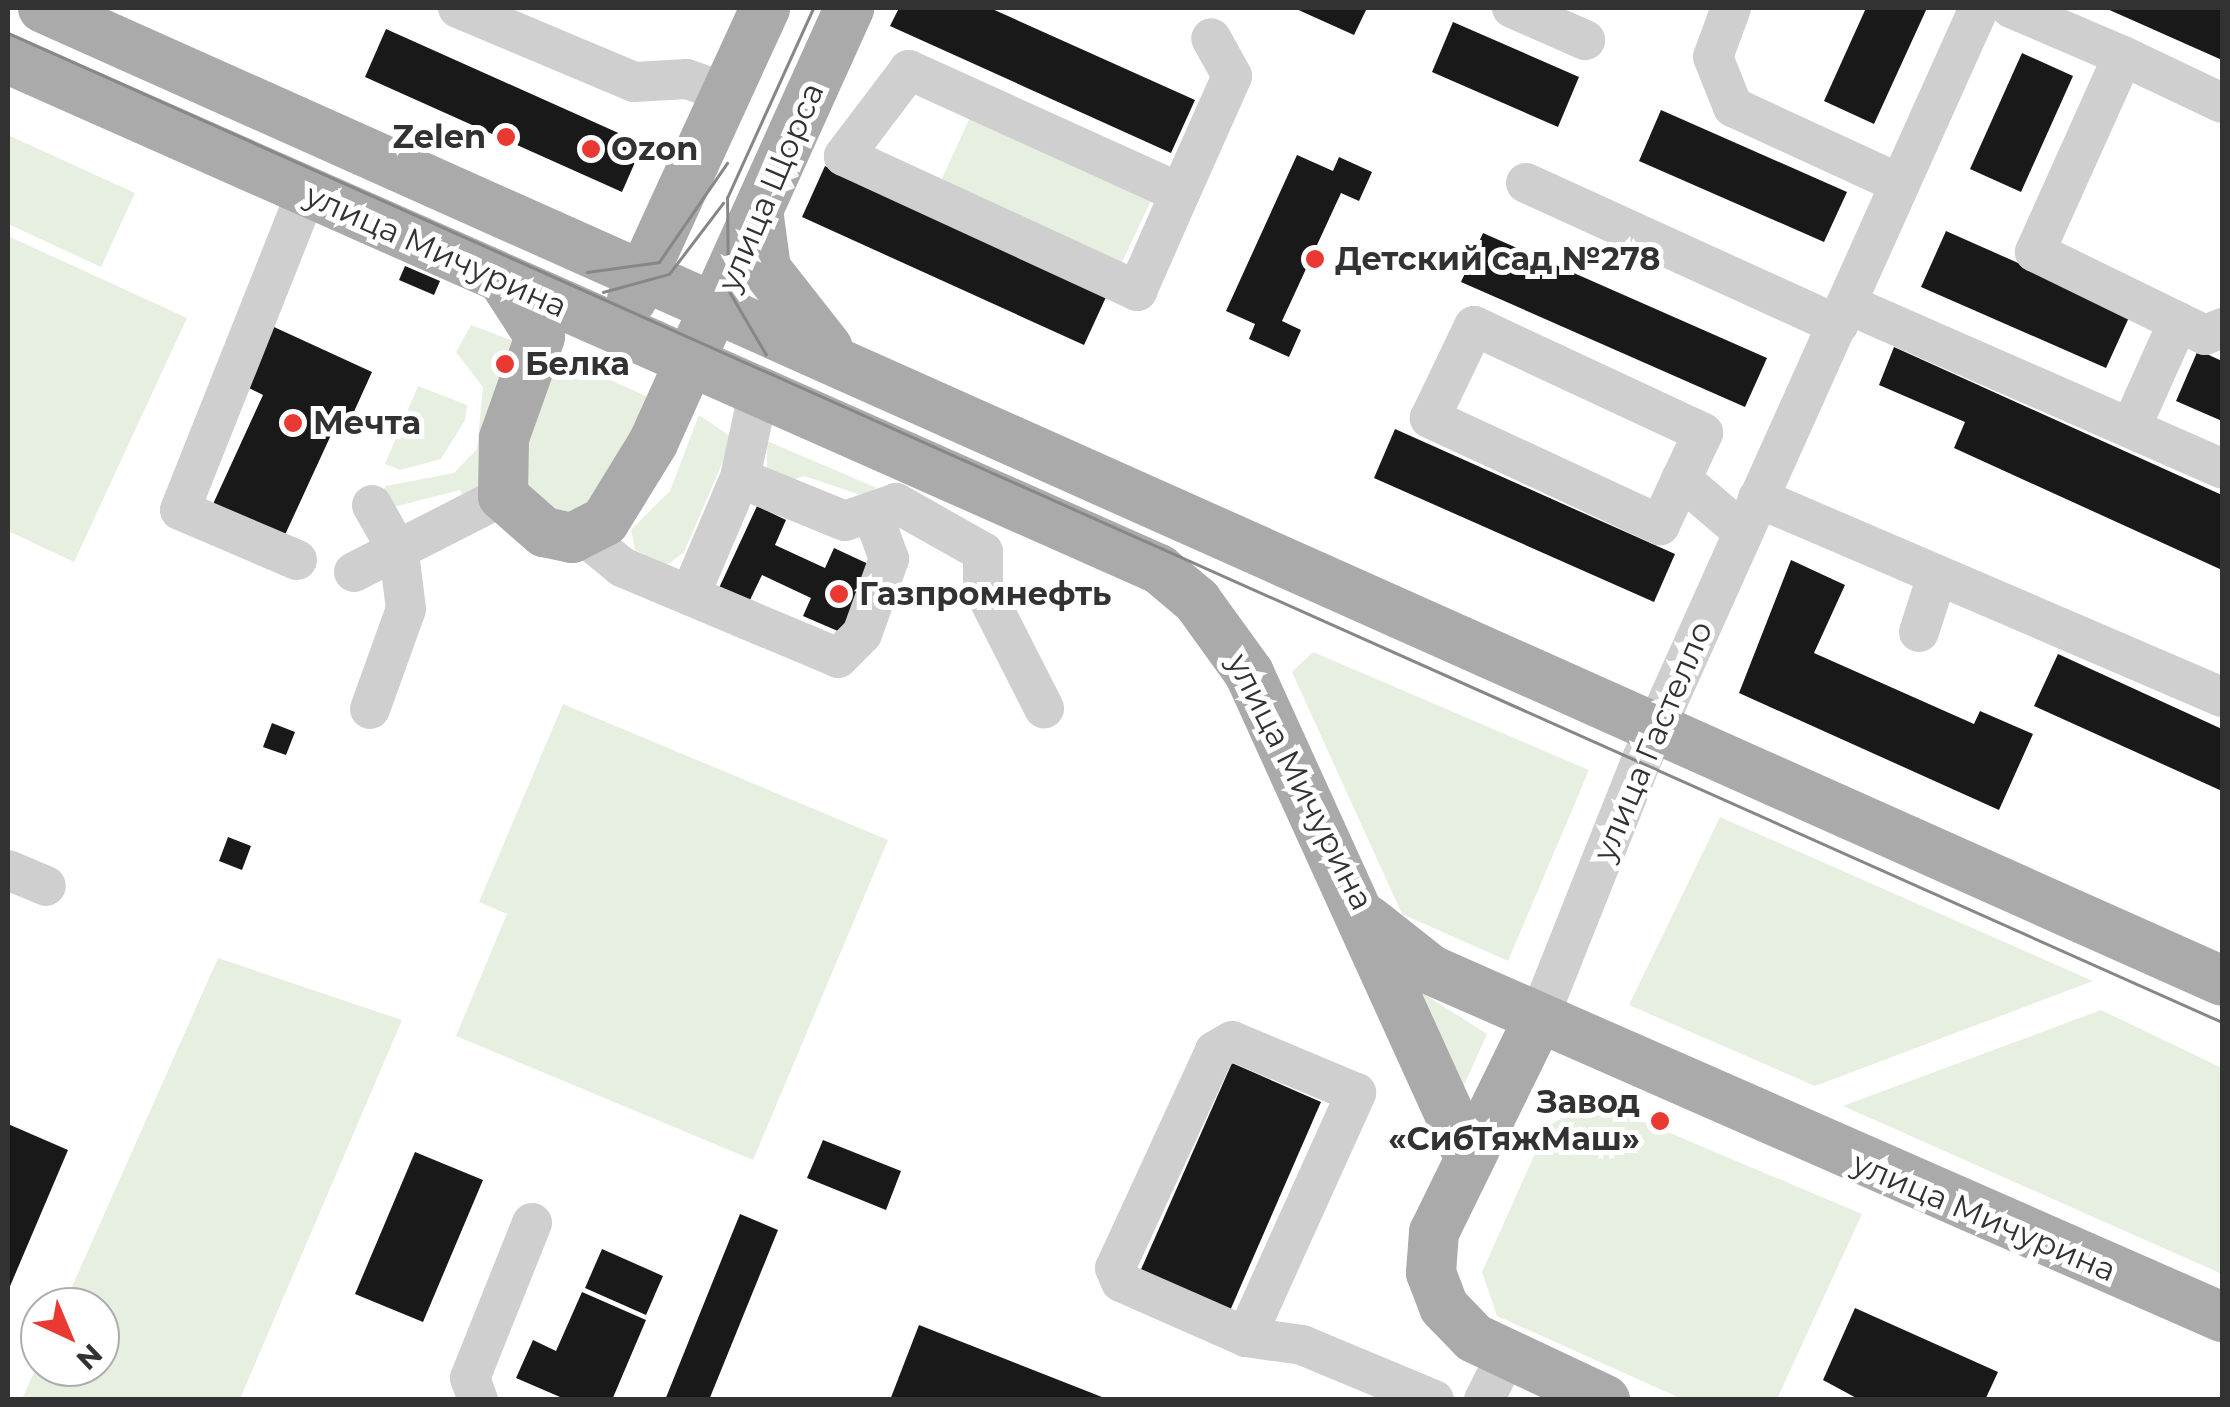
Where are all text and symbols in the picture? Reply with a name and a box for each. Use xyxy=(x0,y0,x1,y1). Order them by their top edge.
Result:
street label: улица Щорса xyxy=(710,77,832,297)
place label: Zelen xyxy=(393,118,486,156)
marker: Zelen xyxy=(495,126,517,148)
place label: Ozon xyxy=(611,130,698,168)
marker: Ozon xyxy=(580,138,602,160)
street label: улица Мичурина xyxy=(299,176,573,326)
place label: Детский сад №278 xyxy=(1335,240,1660,278)
marker: Детский сад №278 xyxy=(1304,248,1326,270)
place label: Белка xyxy=(525,345,630,383)
marker: Белка xyxy=(494,353,516,375)
place label: Мечта xyxy=(313,404,421,442)
marker: Мечта xyxy=(282,412,304,434)
place label: Газпромнефть xyxy=(859,575,1111,613)
marker: Газпромнефть xyxy=(828,583,850,605)
street label: улица Гастелло xyxy=(1585,615,1721,867)
street label: улица Мичурина xyxy=(1219,647,1381,917)
place label: Завод «СибТяжМаш» xyxy=(1388,1084,1640,1159)
marker: Завод «СибТяжМаш» xyxy=(1649,1110,1671,1132)
street label: улица Мичурина xyxy=(1847,1144,2121,1290)
north arrow xyxy=(20,1287,120,1387)
text: N xyxy=(70,1337,109,1377)

